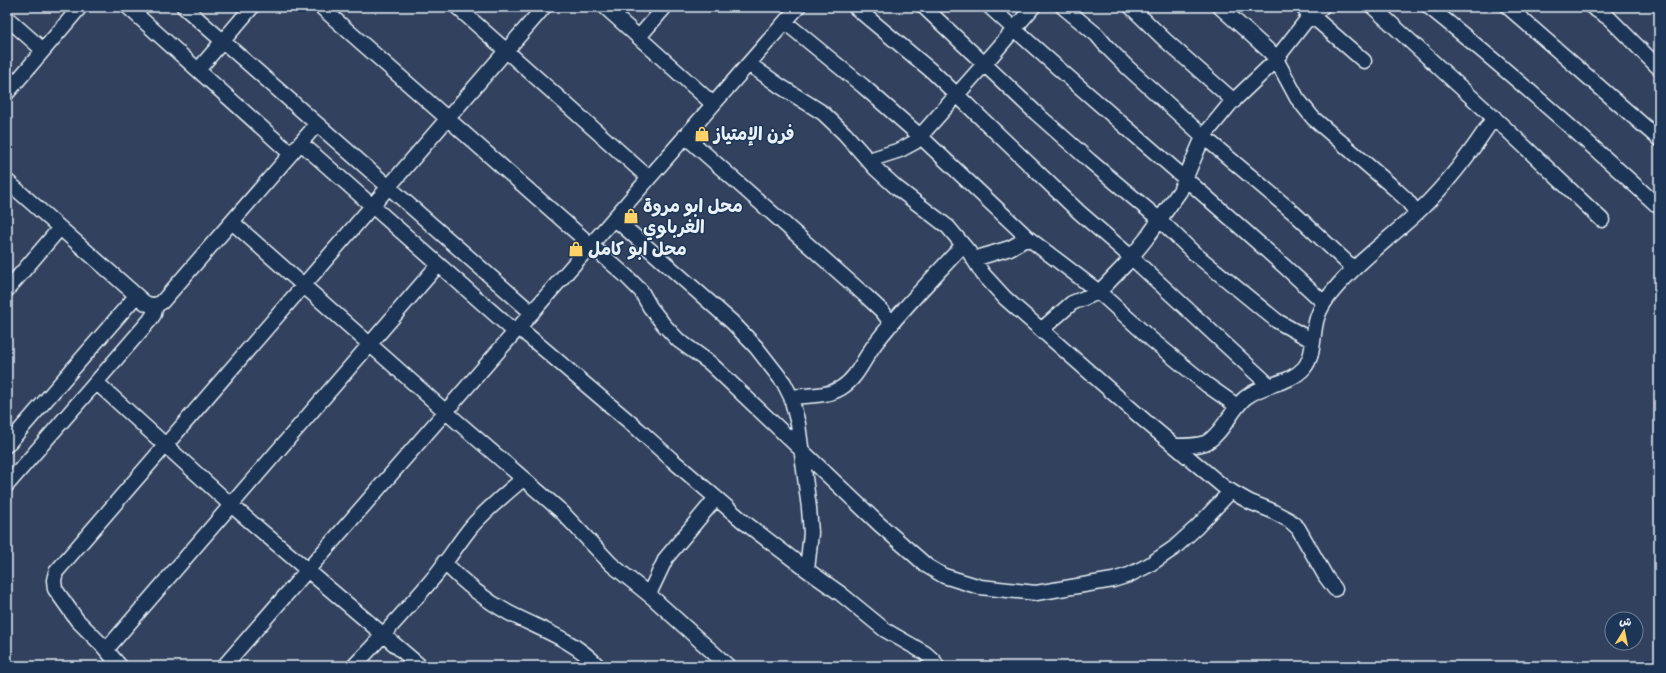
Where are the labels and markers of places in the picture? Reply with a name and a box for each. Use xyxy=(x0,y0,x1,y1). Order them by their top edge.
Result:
place label: فرن الإمتياز xyxy=(712,123,795,149)
shop icon: فرن الإمتياز xyxy=(693,125,711,143)
place label: محل ابو مروة الغرباوي xyxy=(643,195,743,242)
shop icon: محل ابو مروة الغرباوي xyxy=(622,207,640,225)
place label: محل ابو كامل xyxy=(588,238,687,264)
shop icon: محل ابو كامل xyxy=(567,240,585,258)

